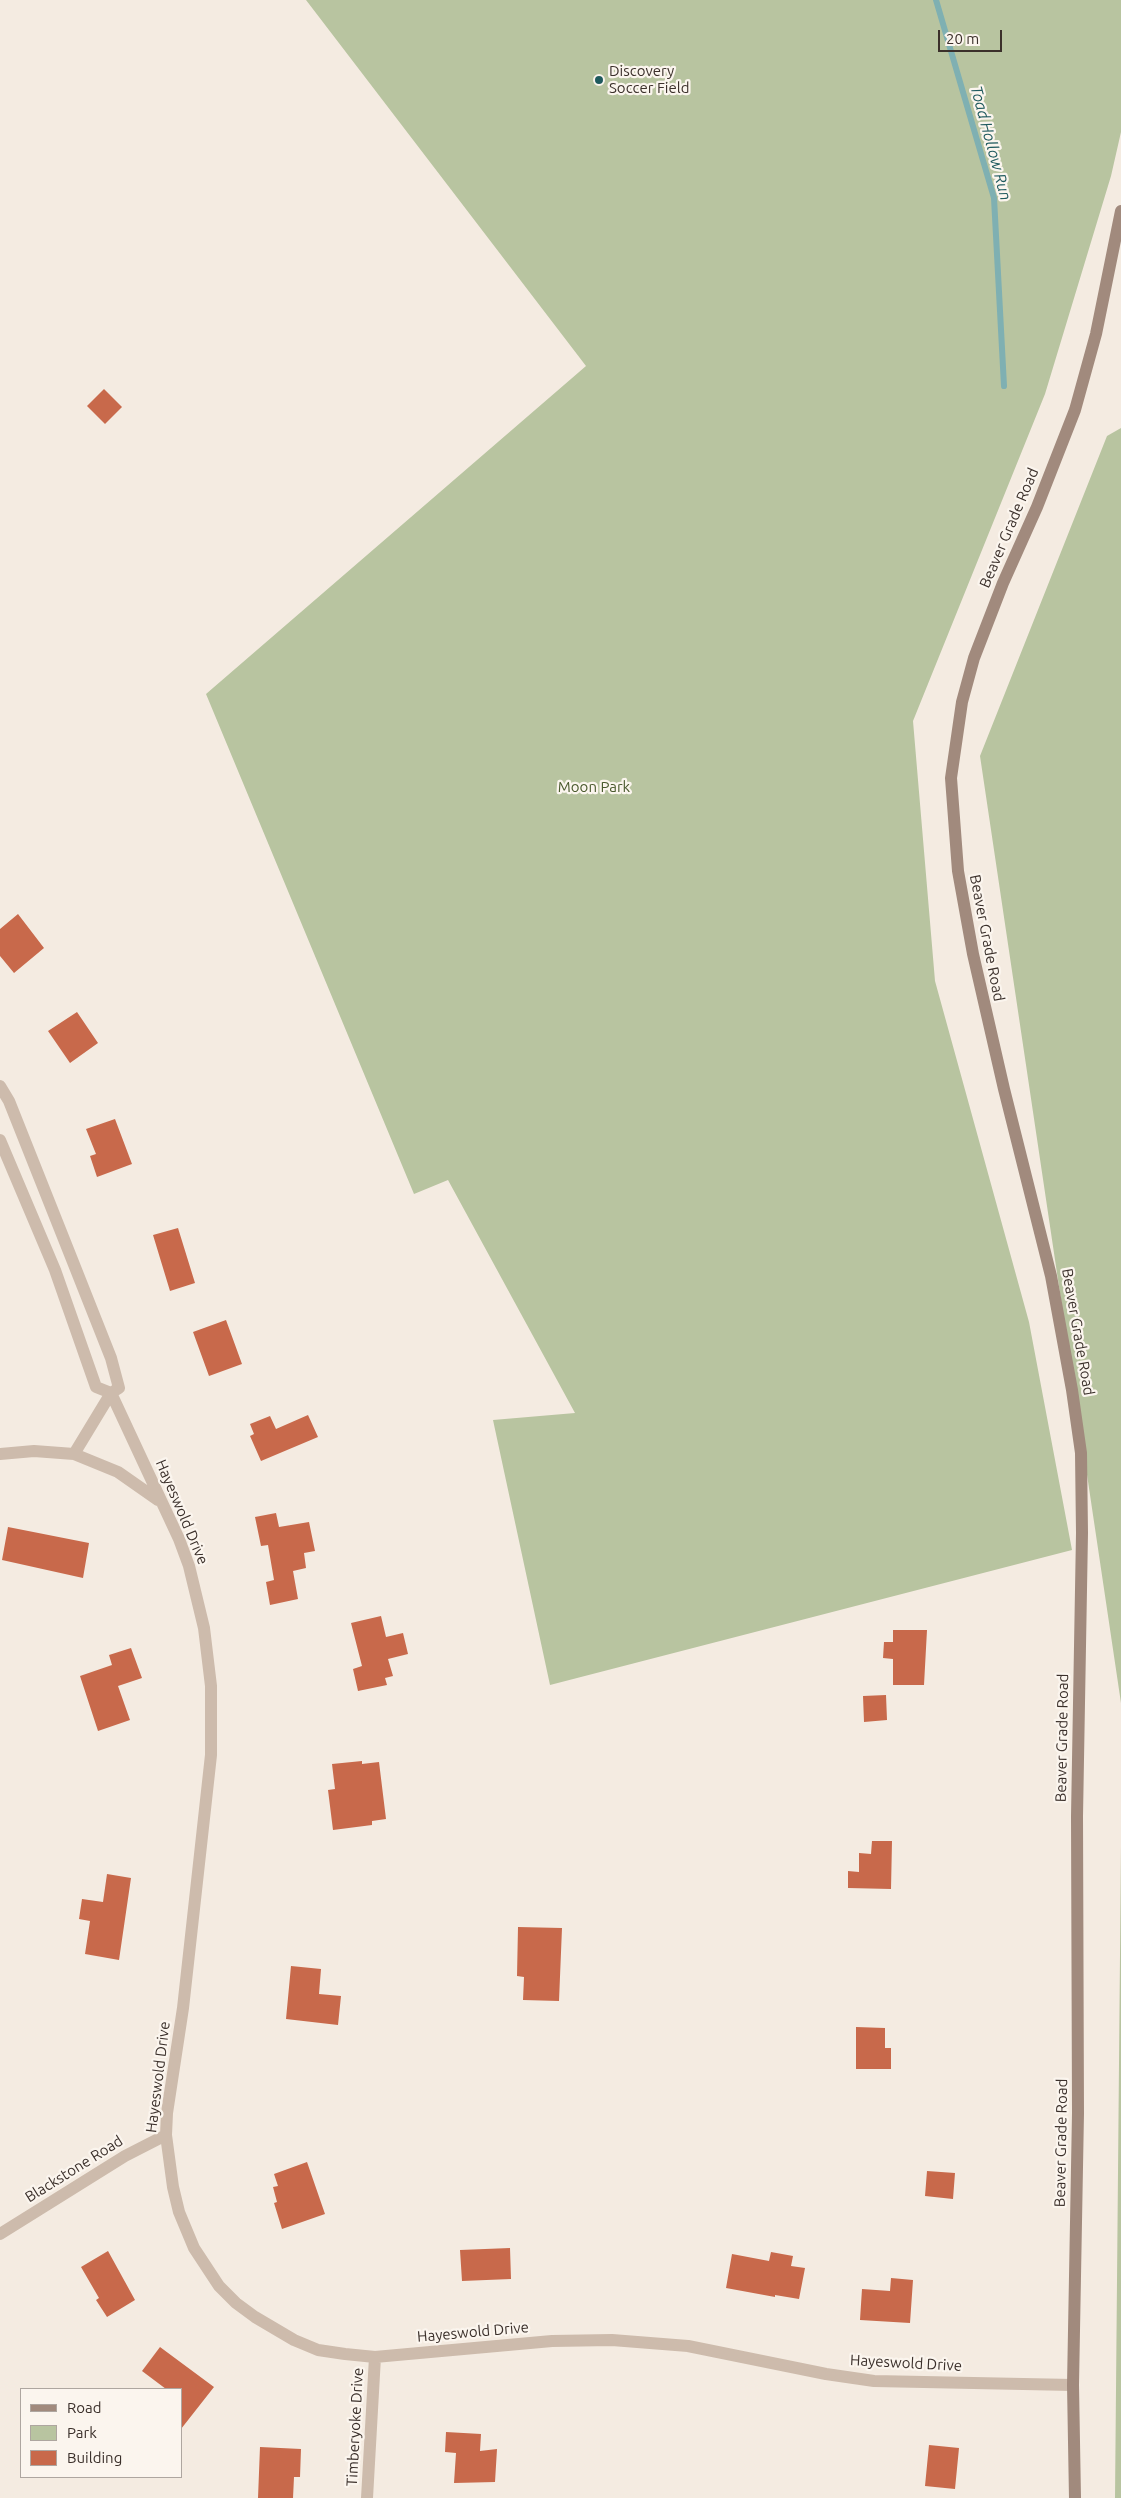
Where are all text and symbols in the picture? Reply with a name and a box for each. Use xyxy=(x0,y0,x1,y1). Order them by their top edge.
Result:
scale bar xyxy=(941,20,1005,52)
text: 20 m xyxy=(946,30,979,47)
place label: Discovery Soccer Field xyxy=(609,62,689,97)
marker: Discovery Soccer Field xyxy=(593,74,605,86)
water label: Toad Hollow Run xyxy=(966,84,1016,202)
street label: Beaver Grade Road xyxy=(976,465,1042,591)
park label: Moon Park xyxy=(558,778,630,796)
street label: Beaver Grade Road xyxy=(966,873,1008,1003)
street label: Beaver Grade Road xyxy=(1058,1267,1098,1397)
street label: Hayeswold Drive xyxy=(152,1457,212,1567)
street label: Beaver Grade Road xyxy=(1052,1674,1072,1802)
street label: Hayeswold Drive xyxy=(142,2020,174,2134)
street label: Beaver Grade Road xyxy=(1051,2079,1071,2207)
street label: Blackstone Road xyxy=(22,2132,126,2206)
street label: Hayeswold Drive xyxy=(416,2318,530,2346)
street label: Hayeswold Drive xyxy=(850,2351,962,2375)
street label: Timberyoke Drive xyxy=(343,2367,367,2487)
legend xyxy=(20,2388,182,2478)
text: Road xyxy=(67,2399,102,2416)
text: Park xyxy=(67,2424,97,2441)
text: Building xyxy=(67,2449,122,2466)

